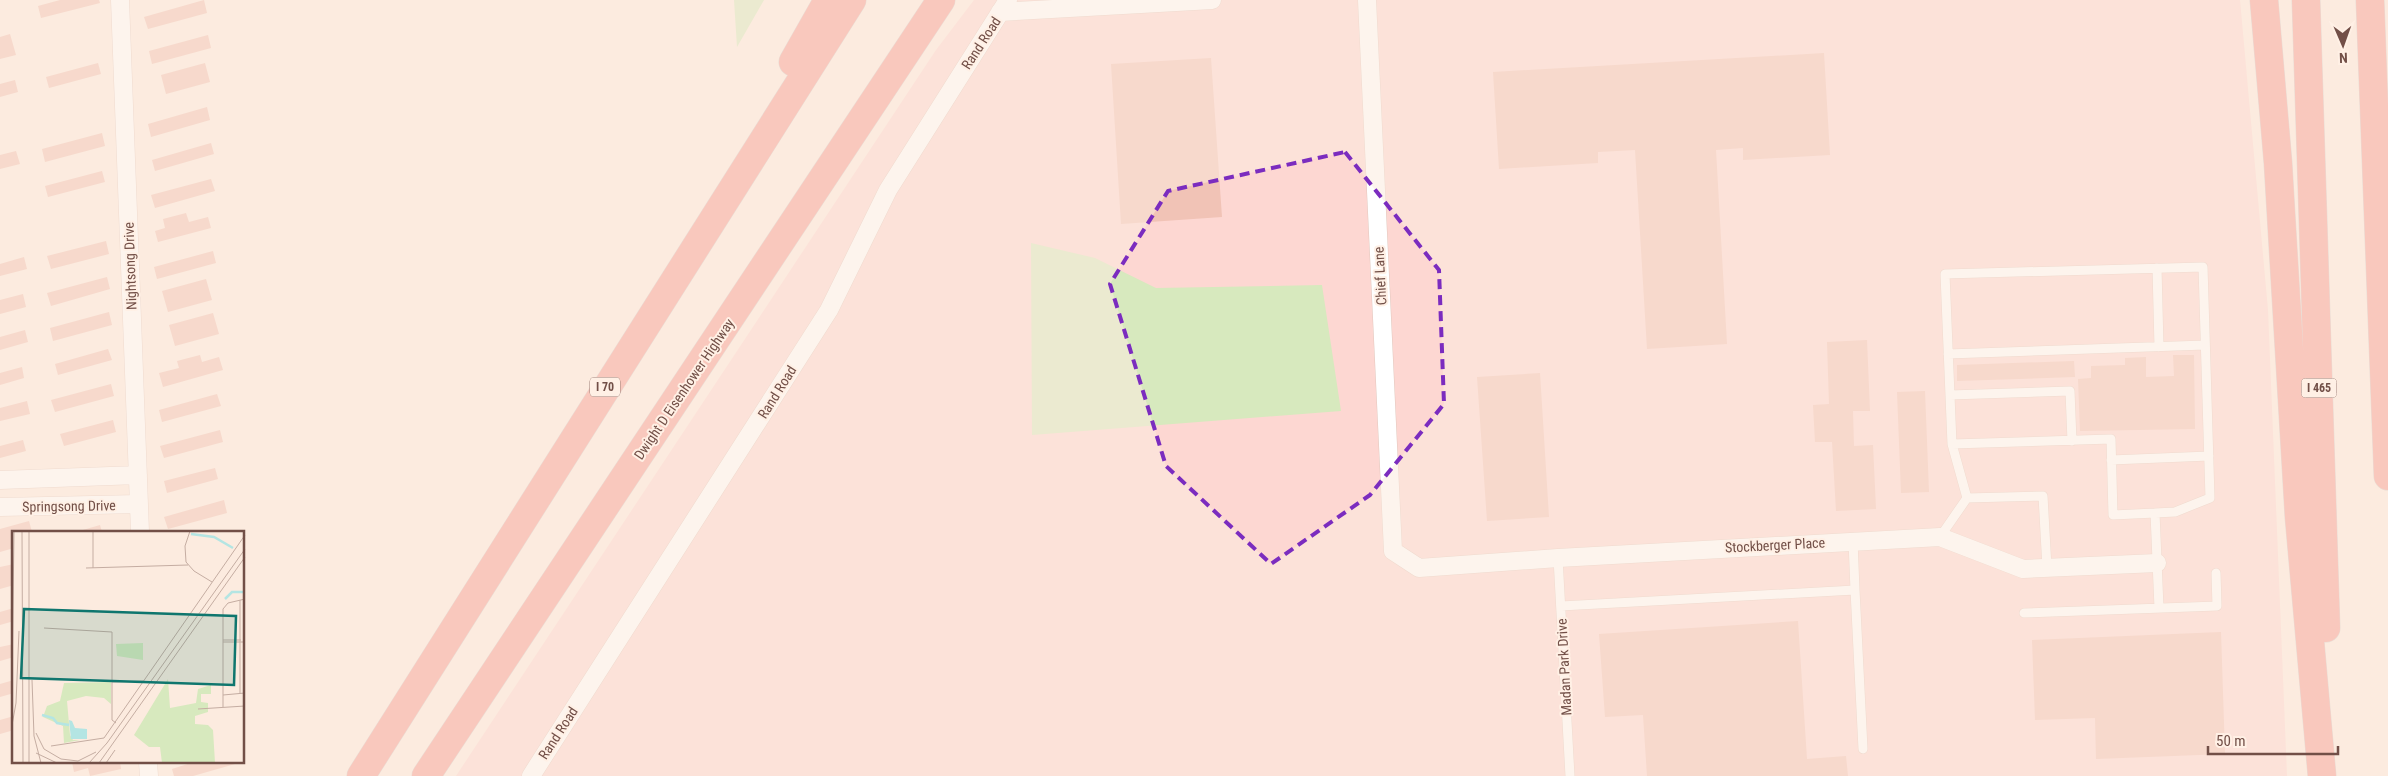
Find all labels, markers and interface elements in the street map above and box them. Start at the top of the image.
street label: Rand Road [958,14,1004,72]
north arrow [2318,20,2368,70]
text: N [2339,50,2348,66]
street label: Nightsong Drive [120,221,140,310]
street label: Chief Lane [1370,246,1390,306]
street label: Dwight D Eisenhower Highway [631,315,737,462]
street label: Rand Road [755,363,799,421]
road number: I 70 [590,378,620,397]
road number: I 465 [2302,378,2336,398]
street label: Springsong Drive [22,497,116,515]
inset map [12,531,245,764]
street label: Stockberger Place [1724,534,1826,556]
street label: Madan Park Drive [1553,618,1575,716]
street label: Rand Road [535,704,581,762]
scale bar [2208,724,2338,756]
text: 50 m [2216,732,2246,750]

